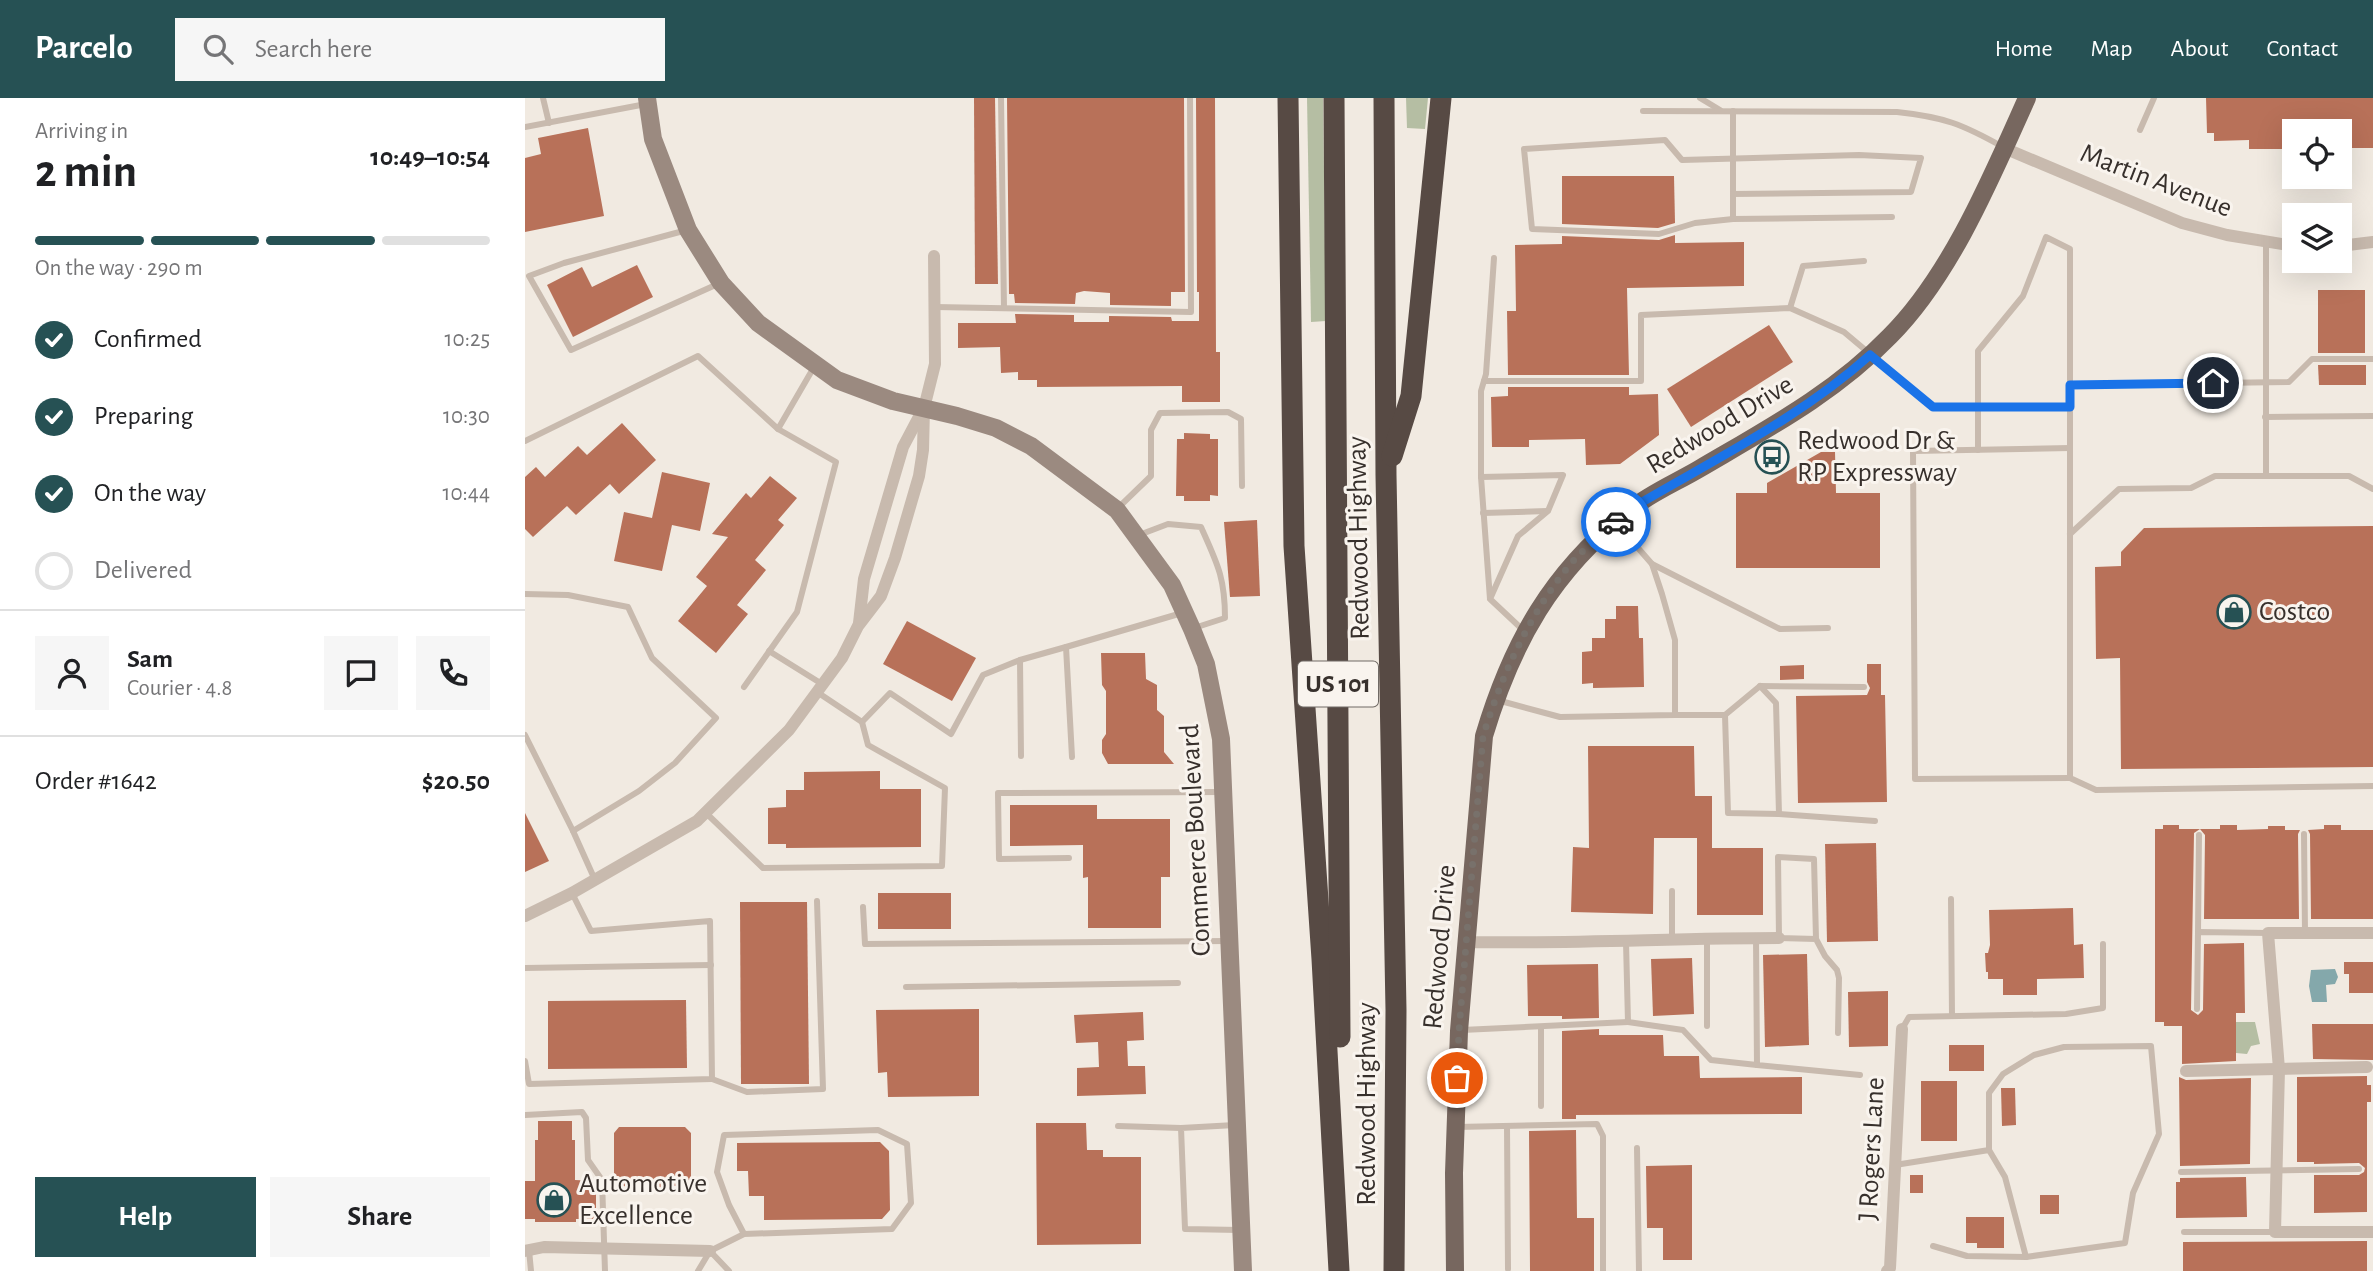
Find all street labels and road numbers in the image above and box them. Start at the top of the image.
street label: Martin Avenue [2076,139,2236,223]
street label: Redwood Drive [1642,370,1798,480]
street label: Redwood Highway [1343,436,1375,640]
road number: US 101 [1298,662,1378,706]
street label: Commerce Boulevard [1176,723,1216,957]
street label: Redwood Drive [1419,863,1461,1031]
street label: Redwood Highway [1353,1002,1381,1206]
street label: J Rogers Lane [1854,1076,1890,1222]

